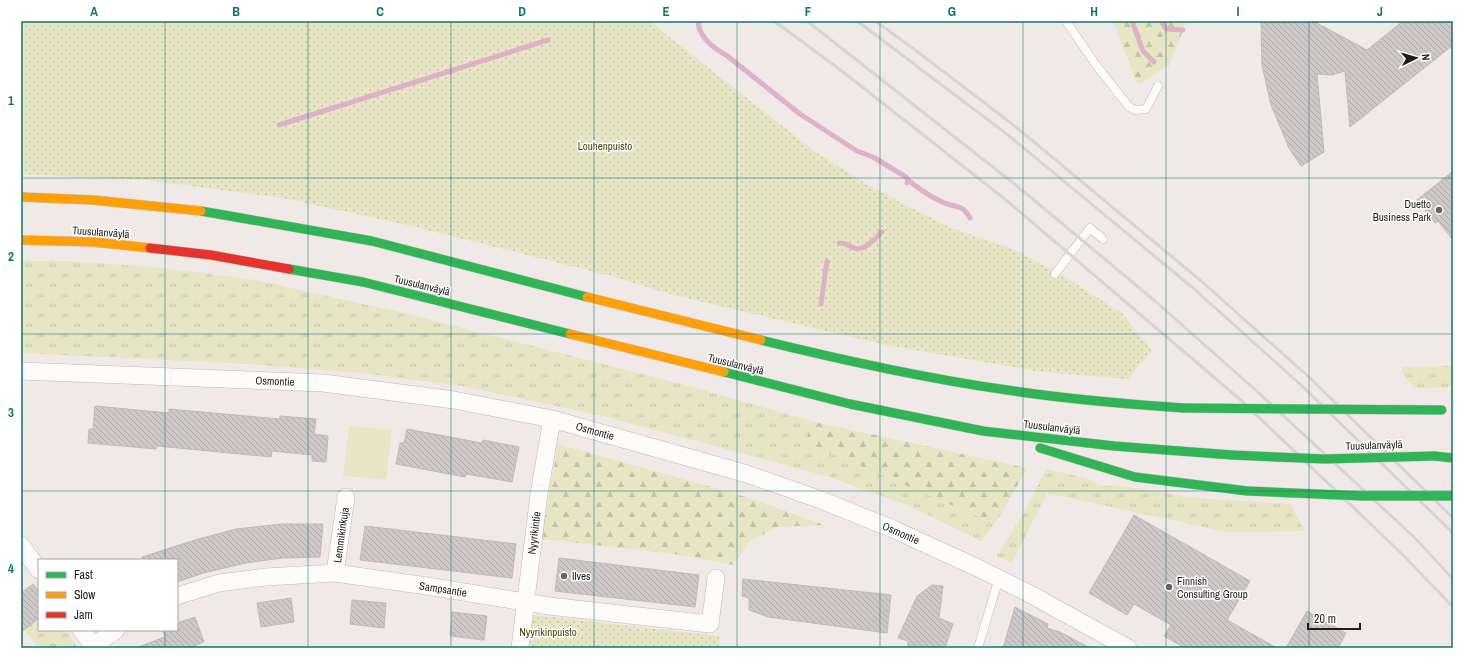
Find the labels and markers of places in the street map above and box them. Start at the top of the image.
place label: Duetto Business Park [1373,197,1431,224]
marker: Duetto Business Park [1434,205,1444,215]
place label: Ilves [572,569,591,583]
marker: Ilves [559,571,569,581]
place label: Finnish Consulting Group [1177,574,1248,601]
marker: Finnish Consulting Group [1164,582,1174,592]

